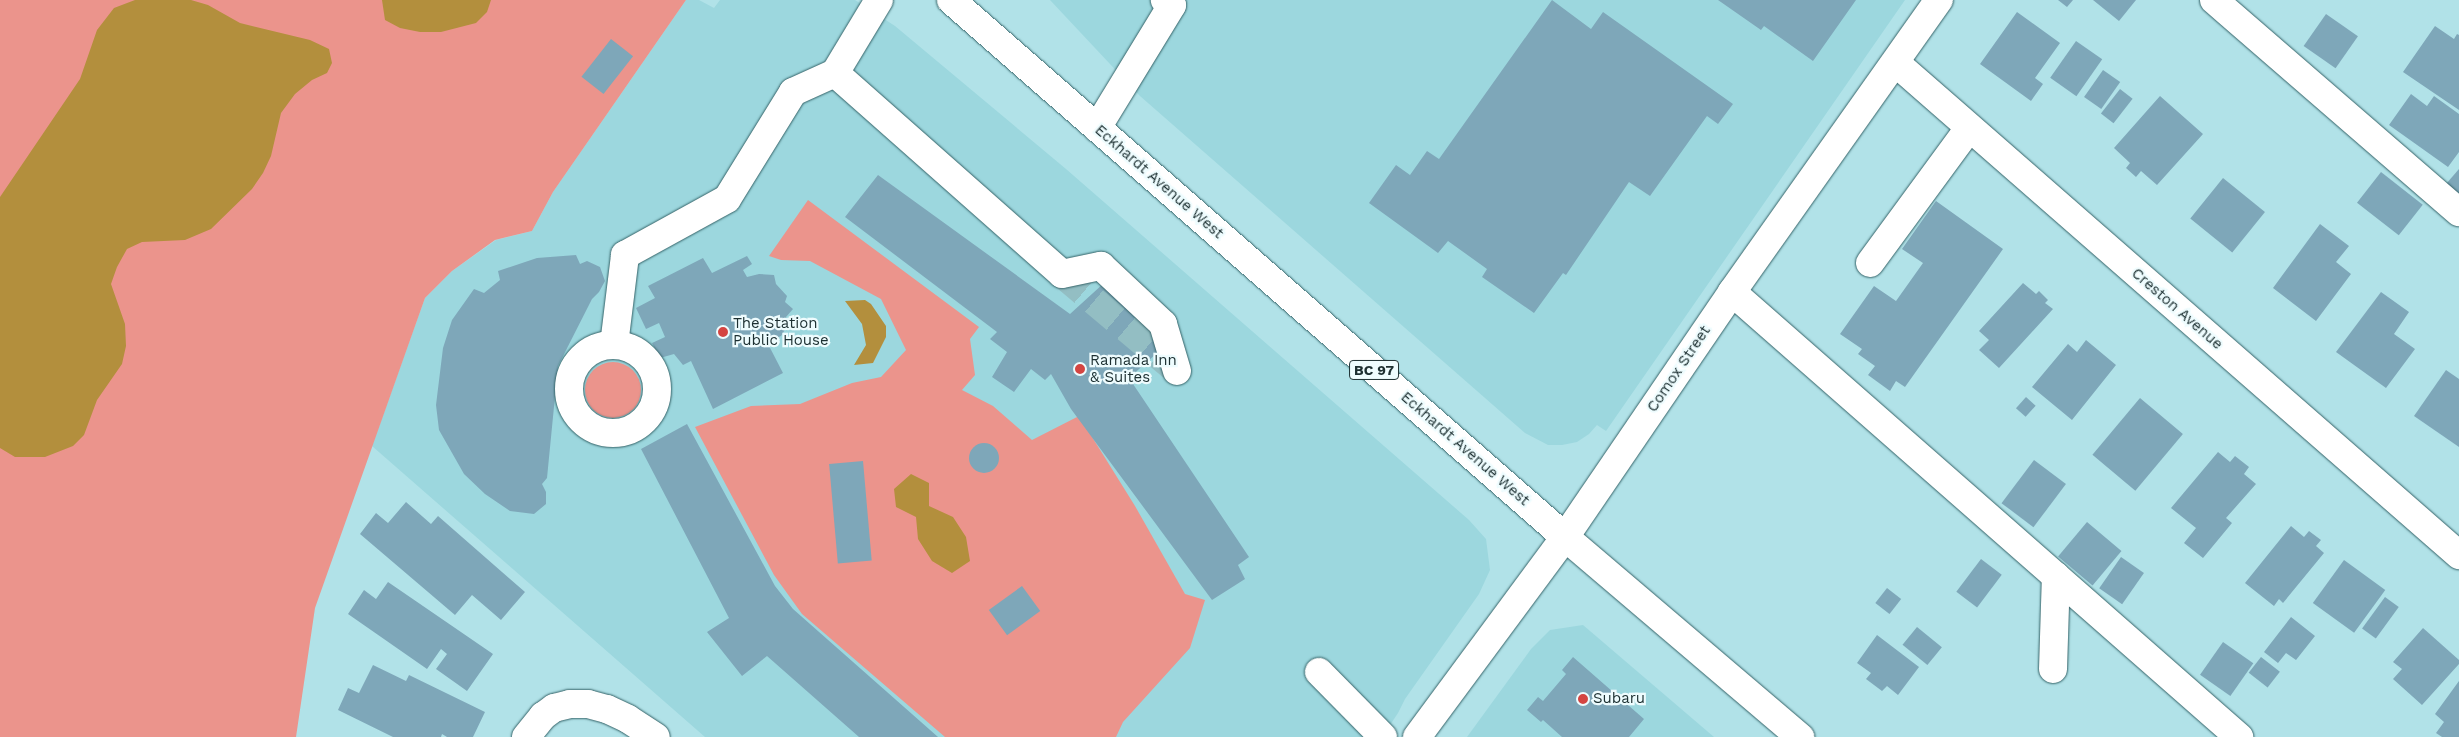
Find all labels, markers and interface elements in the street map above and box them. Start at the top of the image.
street label: Eckhardt Avenue West [1091,121,1227,243]
street label: Creston Avenue [2128,264,2226,354]
place label: The Station Public House [733,314,829,349]
street label: Comox Street [1643,322,1715,416]
marker: The Station Public House [717,326,729,338]
place label: Ramada Inn & Suites [1090,351,1177,386]
road number: BC 97 [1349,358,1399,382]
marker: Ramada Inn & Suites [1074,363,1086,375]
street label: Eckhardt Avenue West [1397,388,1533,510]
place label: Subaru [1593,690,1645,708]
marker: Subaru [1577,693,1589,705]

